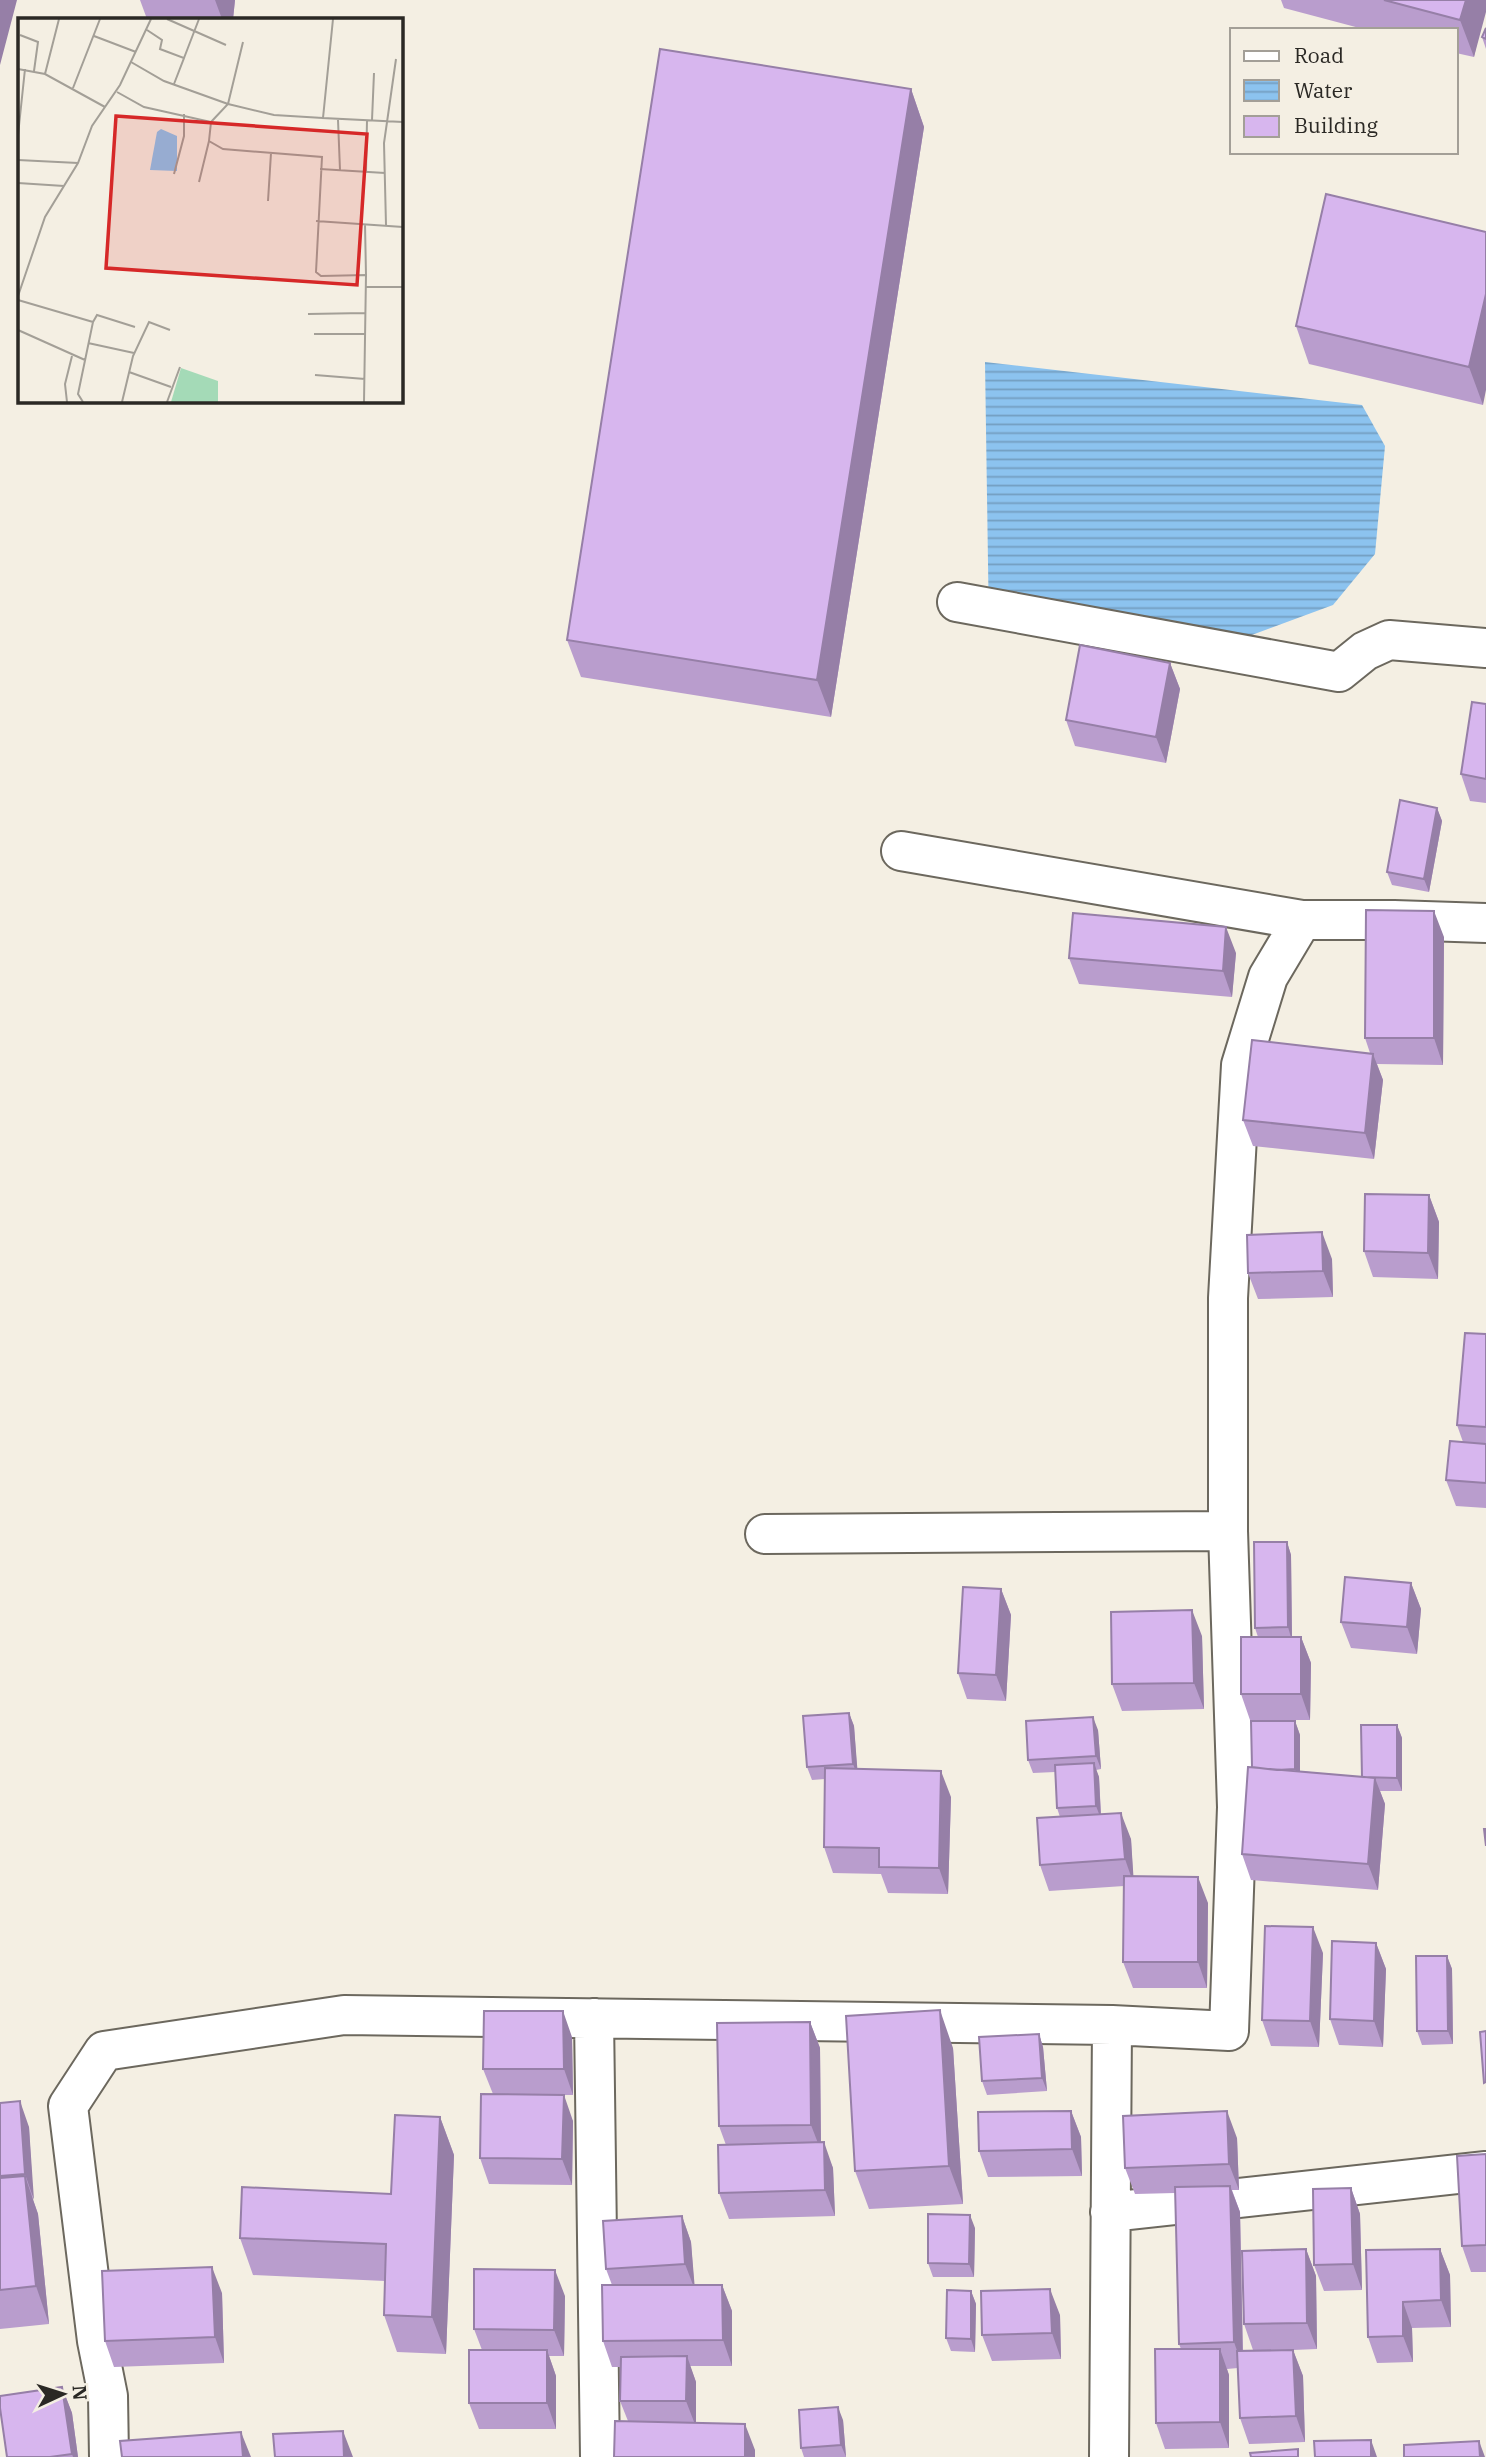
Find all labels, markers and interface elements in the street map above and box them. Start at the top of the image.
inset map [18,18,402,402]
legend [1230,28,1458,154]
text: Road [1294,41,1344,69]
text: Water [1294,76,1353,104]
text: Building [1294,111,1379,139]
north arrow [28,2359,98,2429]
text: N [67,2384,92,2401]

